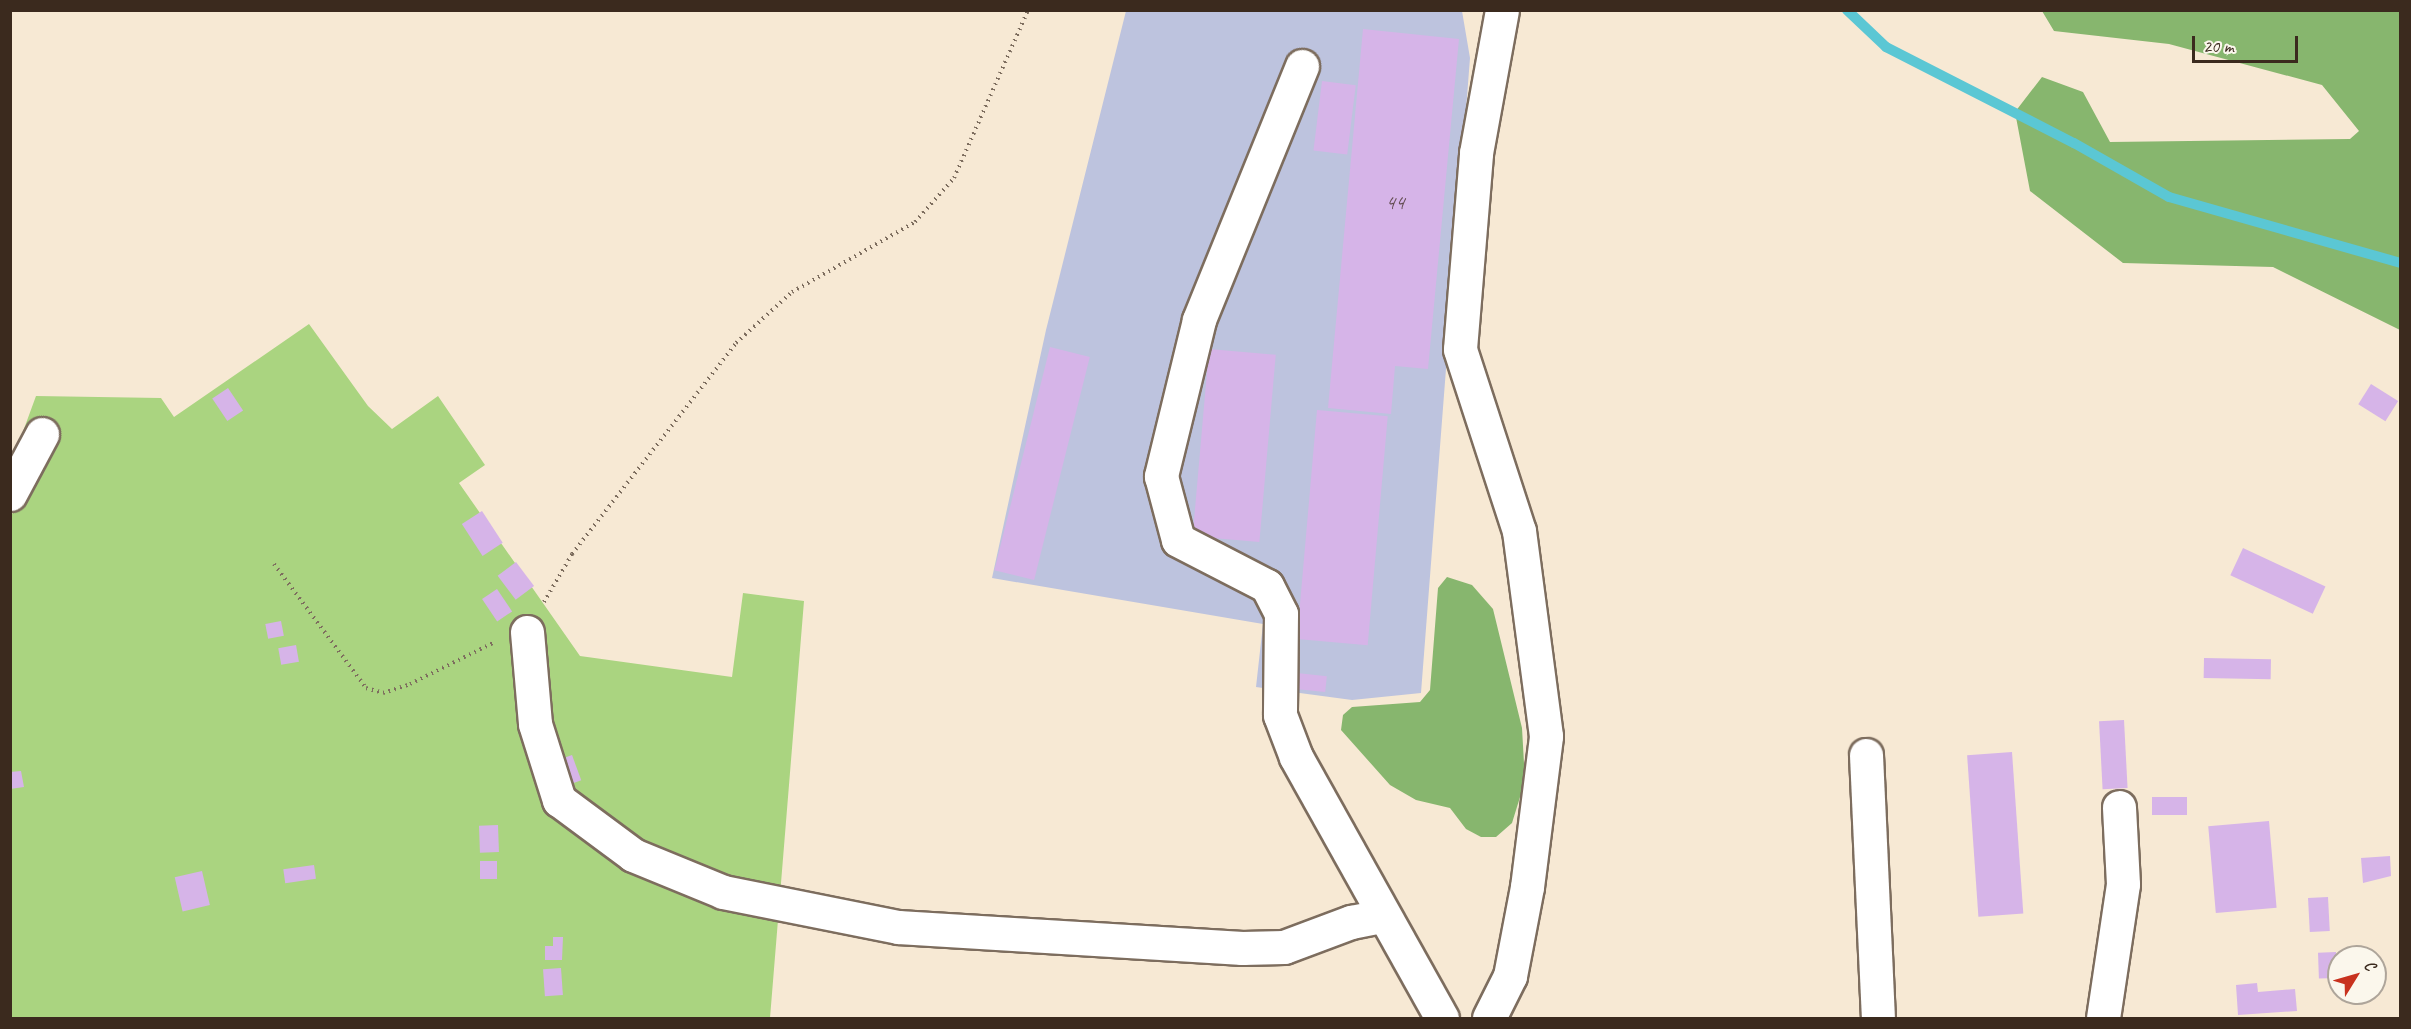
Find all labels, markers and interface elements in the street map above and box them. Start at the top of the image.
scale bar [2195,24,2302,62]
text: 20 m [2203,35,2234,57]
house number: 44 [1386,189,1404,215]
north arrow [2327,945,2387,1005]
text: С [2359,956,2380,975]

